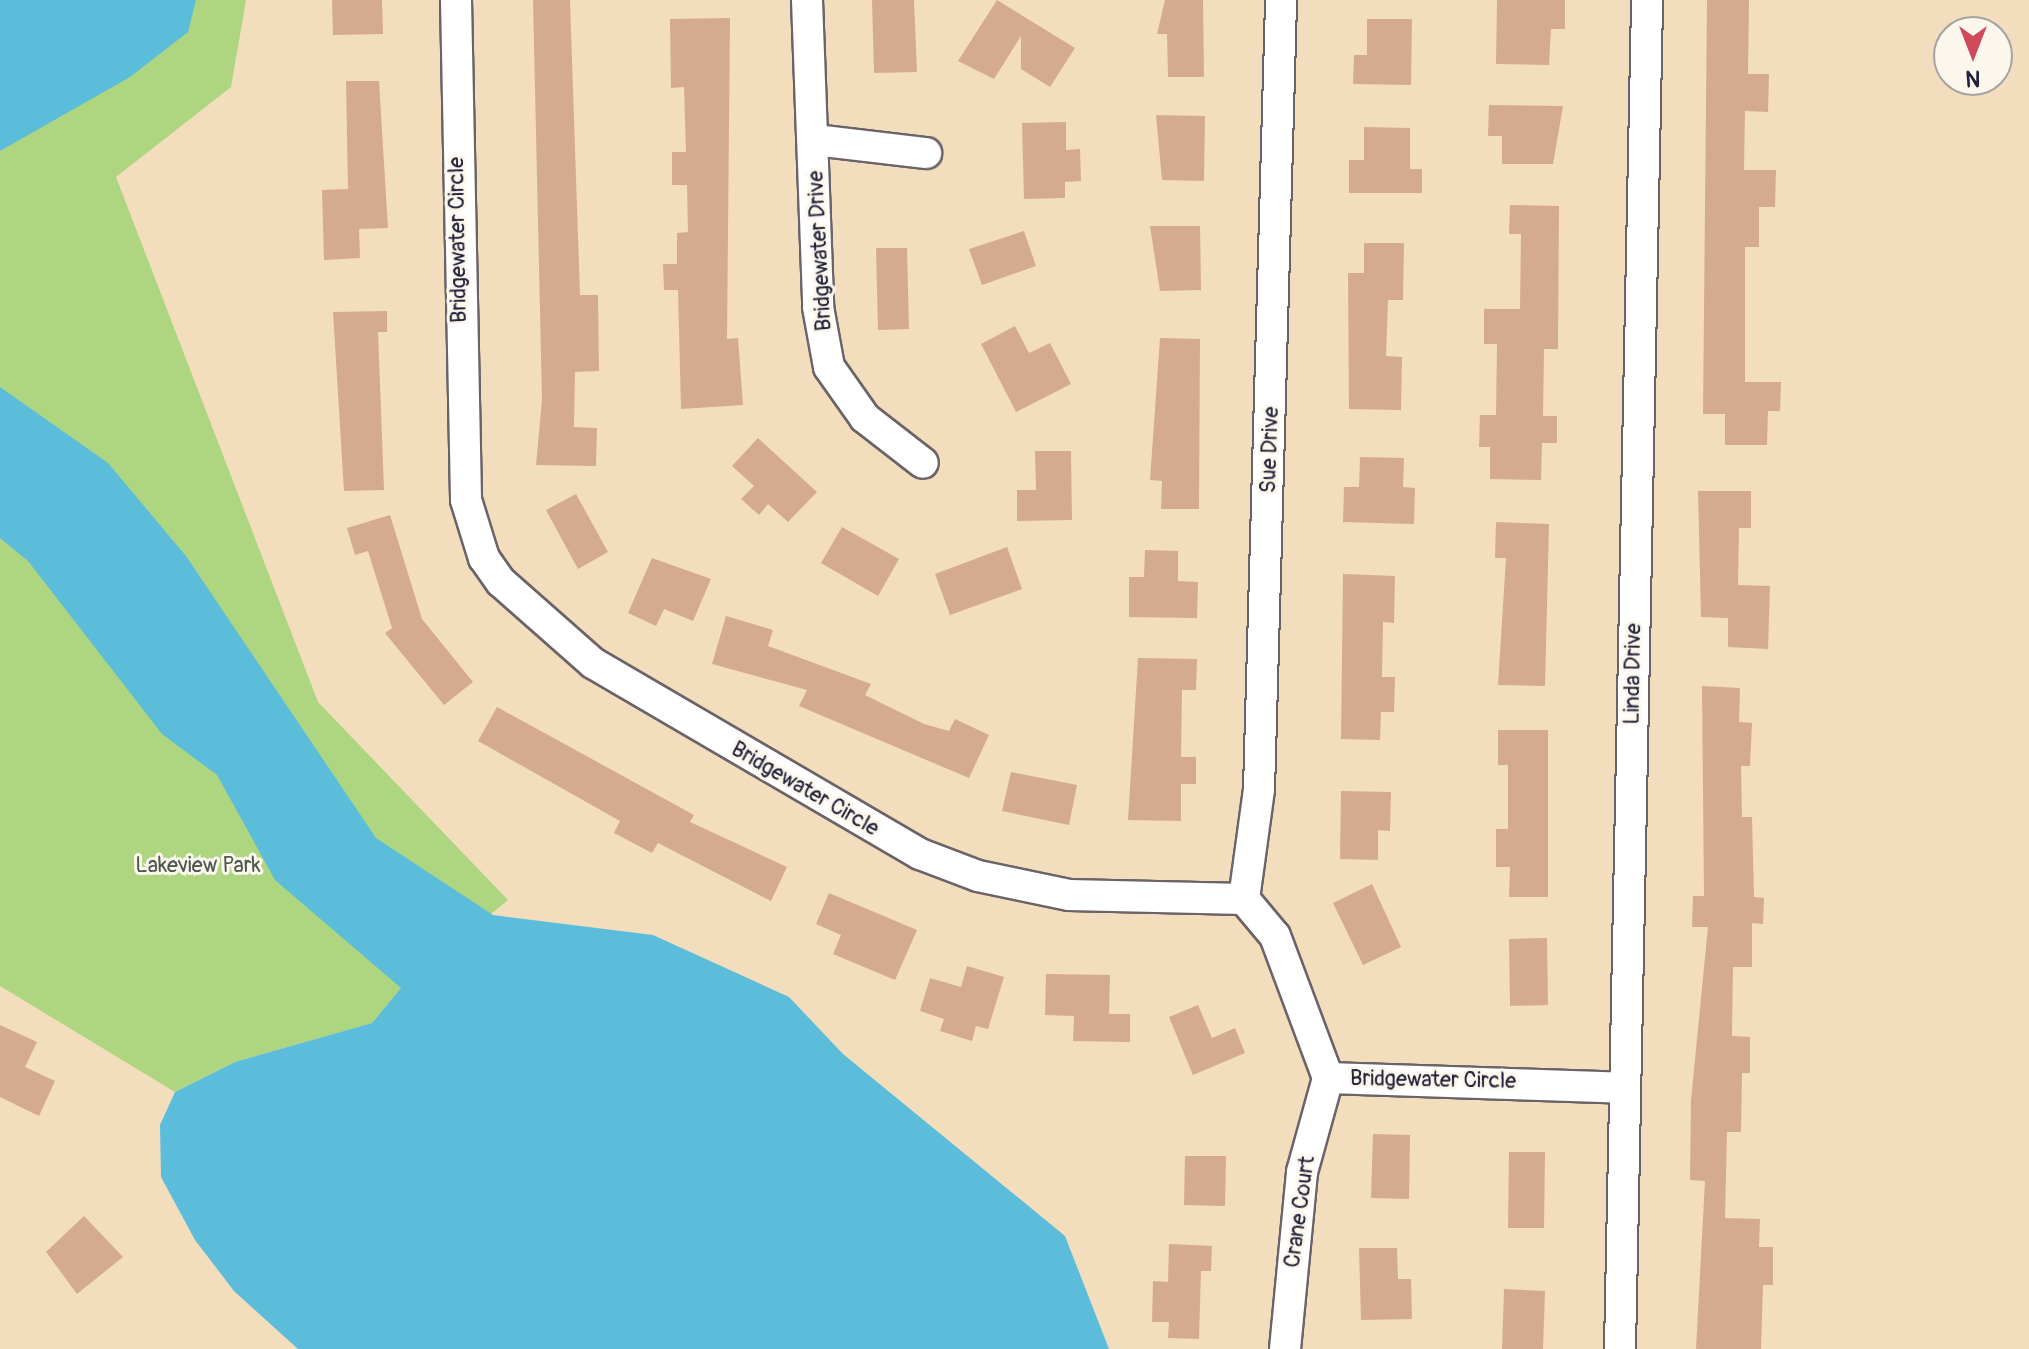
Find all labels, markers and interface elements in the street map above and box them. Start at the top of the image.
north arrow [1933,16,2013,96]
text: N [1966,64,1980,92]
street label: Bridgewater Circle [443,157,473,323]
street label: Bridgewater Drive [803,170,837,332]
street label: Sue Drive [1255,406,1285,494]
street label: Linda Drive [1619,623,1647,725]
street label: Bridgewater Circle [726,736,884,842]
park label: Lakeview Park [135,853,261,879]
street label: Bridgewater Circle [1350,1065,1516,1095]
street label: Crane Court [1279,1155,1321,1269]

